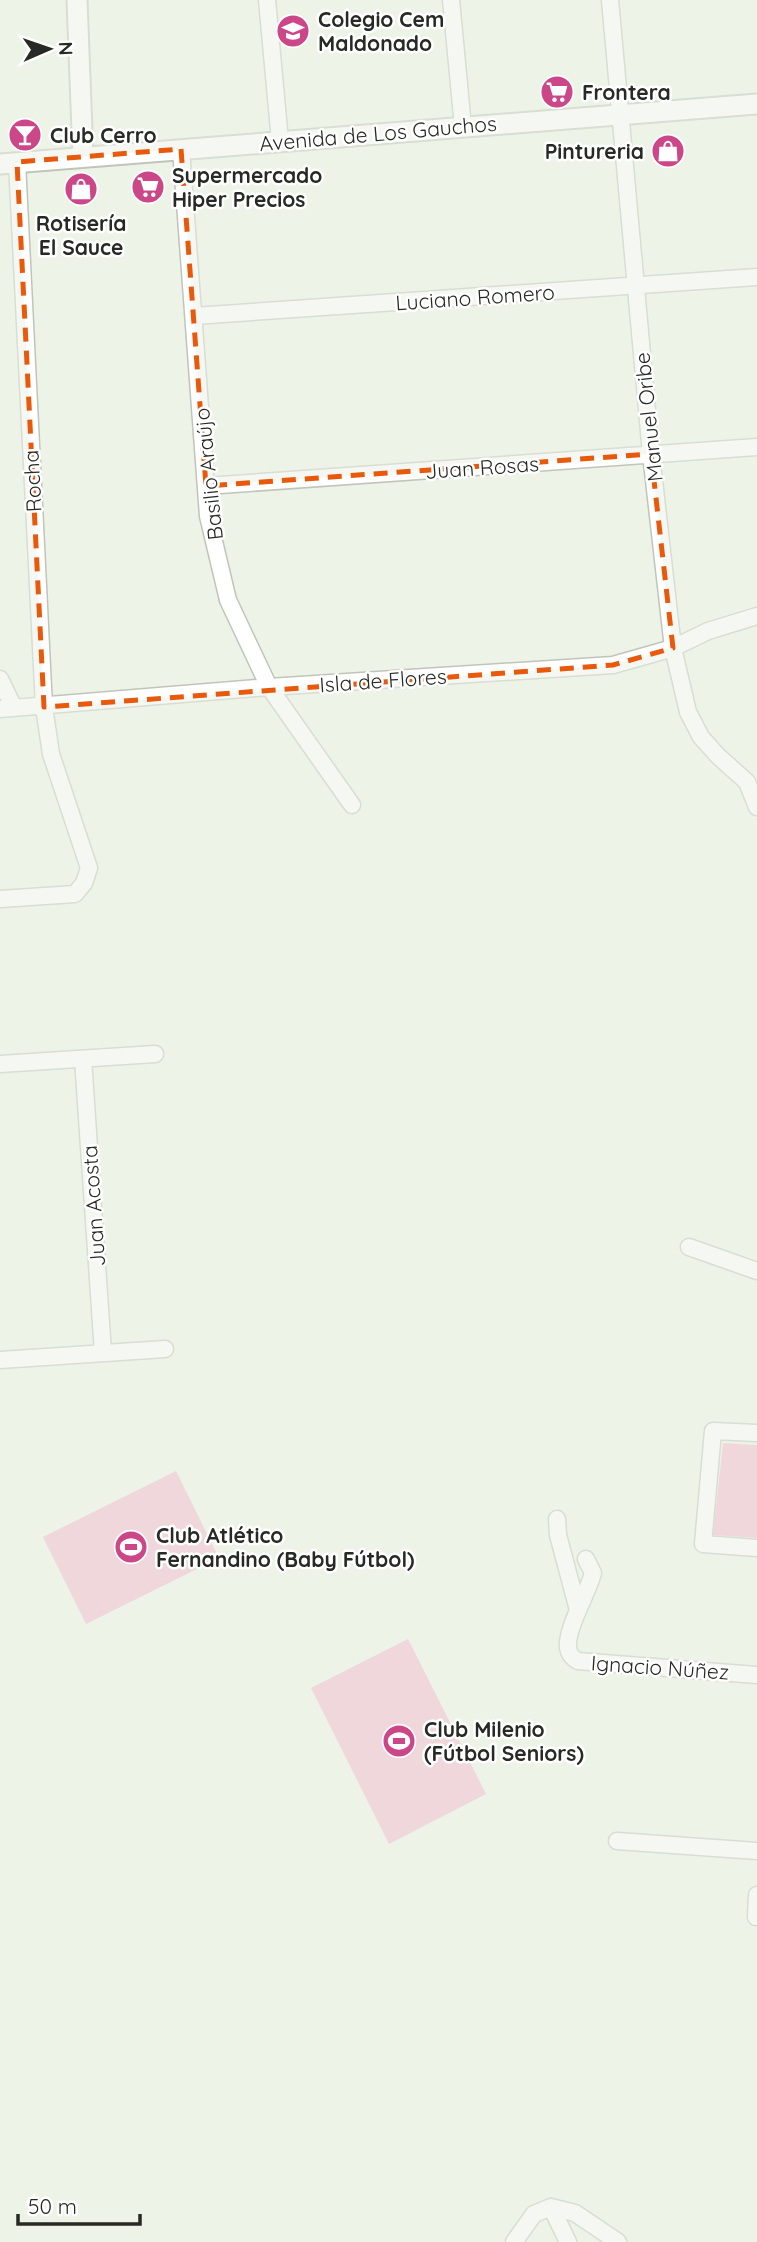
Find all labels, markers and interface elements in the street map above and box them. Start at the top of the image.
place label: Colegio Cem Maldonado [318,6,444,56]
school or university icon: Colegio Cem Maldonado [274,12,312,50]
north arrow [14,14,84,84]
text: N [54,41,78,56]
supermarket icon: Frontera [538,73,576,111]
place label: Frontera [582,79,671,105]
street label: Avenida de Los Gauchos [258,110,498,156]
bar icon: Club Cerro [6,116,44,154]
place label: Club Cerro [50,122,157,148]
shop icon: Pintureria [649,132,687,170]
place label: Pintureria [545,138,644,164]
place label: Supermercado Hiper Precios [172,162,322,212]
supermarket icon: Supermercado Hiper Precios [129,168,167,206]
shop icon: Rotisería El Sauce [62,170,100,208]
place label: Rotisería El Sauce [36,210,126,260]
street label: Luciano Romero [394,278,556,316]
street label: Manuel Oribe [628,351,668,483]
street label: Basilio Araújo [188,407,228,541]
street label: Rocha [17,449,47,513]
street label: Juan Rosas [424,450,540,484]
street label: Isla de Flores [319,663,447,697]
street label: Juan Acosta [76,1145,110,1267]
place label: Club Atlético Fernandino (Baby Fútbol) [156,1522,415,1572]
sports icon: Club Atlético Fernandino (Baby Fútbol) [112,1528,150,1566]
street label: Ignacio Núñez [590,1649,730,1685]
place label: Club Milenio (Fútbol Seniors) [424,1716,584,1766]
sports icon: Club Milenio (Fútbol Seniors) [380,1722,418,1760]
scale bar [18,2182,140,2226]
text: 50 m [28,2193,77,2219]

